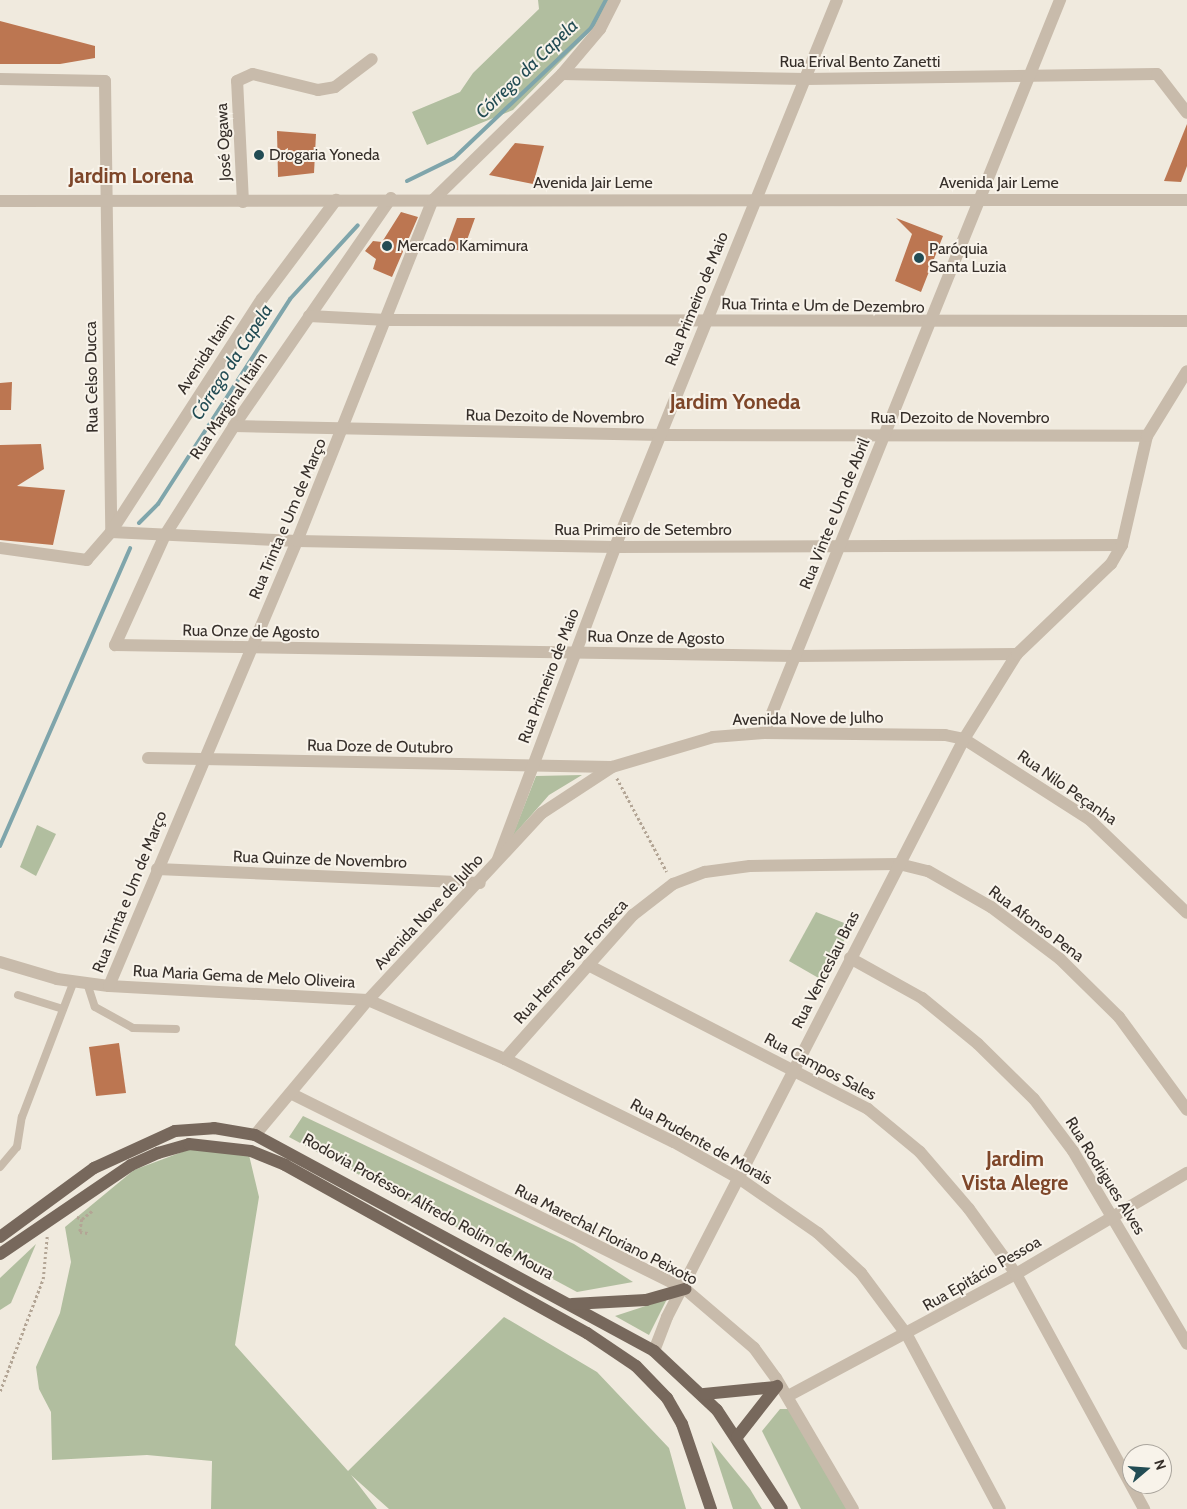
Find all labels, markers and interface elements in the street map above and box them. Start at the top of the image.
water label: Córrego da Capela [471,15,583,123]
street label: Rua Erival Bento Zanetti [779,52,941,72]
street label: José Ogawa [212,103,236,181]
place label: Drogaria Yoneda [269,145,380,165]
marker: Drogaria Yoneda [253,149,265,161]
district label: Jardim Lorena [69,163,193,189]
street label: Avenida Jair Leme [533,173,653,193]
street label: Avenida Jair Leme [939,173,1059,193]
street label: Rua Primeiro de Maio [661,229,733,369]
place label: Mercado Kamimura [397,236,528,256]
place label: Paróquia Santa Luzia [929,239,1006,277]
marker: Mercado Kamimura [381,240,393,252]
marker: Paróquia Santa Luzia [913,252,925,264]
street label: Rua Trinta e Um de Dezembro [721,295,925,317]
water label: Córrego da Capela [187,300,277,424]
street label: Avenida Itaim [173,310,239,398]
street label: Rua Celso Ducca [81,321,103,433]
street label: Rua Marginal Itaim [186,349,272,463]
district label: Jardim Yoneda [670,389,800,415]
street label: Rua Dezoito de Novembro [465,406,645,428]
street label: Rua Dezoito de Novembro [871,408,1049,428]
street label: Rua Trinta e Um de Março [245,436,331,602]
street label: Rua Vinte e Um de Abril [796,436,874,592]
street label: Rua Primeiro de Setembro [554,520,732,540]
street label: Rua Primeiro de Maio [514,606,584,746]
street label: Rua Onze de Agosto [182,621,320,643]
street label: Rua Onze de Agosto [587,627,725,649]
street label: Avenida Nove de Julho [732,708,884,730]
street label: Rua Doze de Outubro [307,736,453,758]
street label: Rua Nilo Peçanha [1014,747,1120,829]
street label: Rua Trinta e Um de Março [89,808,171,976]
street label: Rua Quinze de Novembro [233,847,407,873]
street label: Avenida Nove de Julho [370,850,488,974]
street label: Rua Afonso Pena [985,882,1087,966]
street label: Rua Hermes da Fonseca [510,896,632,1028]
street label: Rua Venceslau Bras [788,908,864,1032]
street label: Rua Maria Gema de Melo Oliveira [132,962,356,992]
street label: Rua Campos Sales [761,1029,879,1105]
street label: Rua Prudente de Morais [627,1095,775,1189]
street label: Rua Rodrigues Alves [1061,1114,1149,1238]
street label: Rodovia Professor Alfredo Rolim de Moura [299,1130,557,1284]
district label: Jardim Vista Alegre [962,1146,1068,1196]
street label: Rua Marechal Floriano Peixoto [511,1180,701,1290]
street label: Rua Epitácio Pessoa [920,1232,1044,1316]
north arrow [1122,1444,1172,1494]
text: N [1150,1457,1170,1472]

